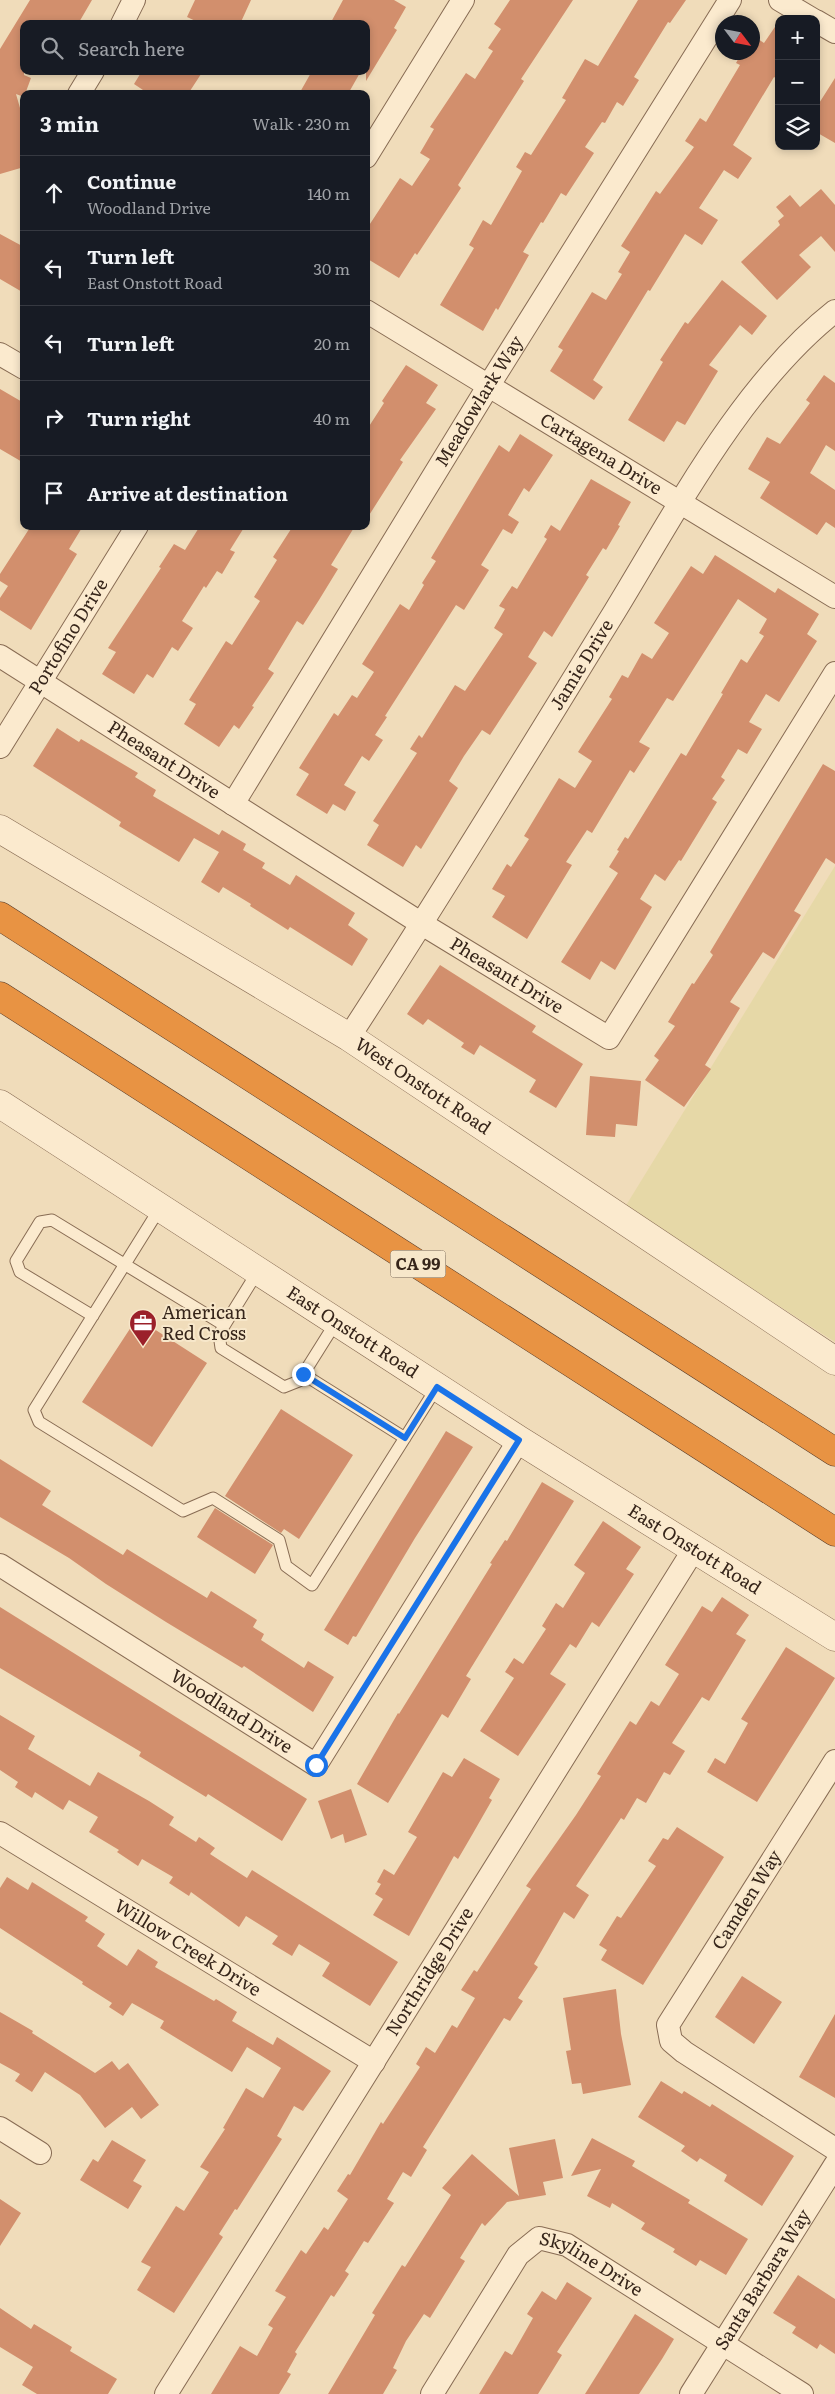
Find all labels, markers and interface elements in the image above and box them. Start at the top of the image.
north arrow [715,15,760,60]
map controls [775,15,820,150]
button: + [775,15,820,60]
search box [20,20,370,75]
icon: search [38,34,66,62]
text: Search here [78,34,185,62]
button: − [775,60,820,105]
button: layers [775,105,820,150]
text: 3 min [40,107,99,138]
text: Walk · 230 m [253,111,350,135]
text: Continue [87,167,176,195]
icon: ahead [40,179,68,207]
text: 140 m [307,181,350,205]
text: Woodland Drive [87,195,211,219]
text: Turn left [87,242,174,270]
icon: left [40,254,68,282]
text: 30 m [313,256,350,280]
text: East Onstott Road [87,270,223,294]
icon: left [40,329,68,357]
text: Turn left [87,329,174,357]
street label: Meadowlark Way [427,329,529,471]
text: 20 m [314,331,350,355]
icon: right [40,404,68,432]
text: Turn right [87,404,191,432]
street label: Cartagena Drive [535,405,668,501]
text: 40 m [313,406,350,430]
icon: arrive [40,479,68,507]
text: Arrive at destination [87,479,288,507]
street label: Portofino Drive [21,572,114,699]
street label: Jamie Drive [542,613,619,715]
street label: Pheasant Drive [103,713,226,805]
street label: Pheasant Drive [445,929,569,1019]
street label: West Onstott Road [350,1030,497,1140]
road number: CA 99 [390,1250,446,1278]
street label: East Onstott Road [282,1278,425,1384]
place label: American Red Cross [162,1298,246,1346]
office icon: American Red Cross [128,1308,158,1347]
route end [292,1363,315,1386]
street label: East Onstott Road [623,1496,767,1600]
street label: Woodland Drive [166,1662,299,1759]
route start [305,1754,328,1777]
street label: Camden Way [704,1843,788,1954]
street label: Willow Creek Drive [110,1891,267,2002]
street label: Northridge Drive [378,1901,479,2041]
street label: Santa Barbara Way [707,2203,817,2355]
street label: Skyline Drive [537,2224,649,2302]

